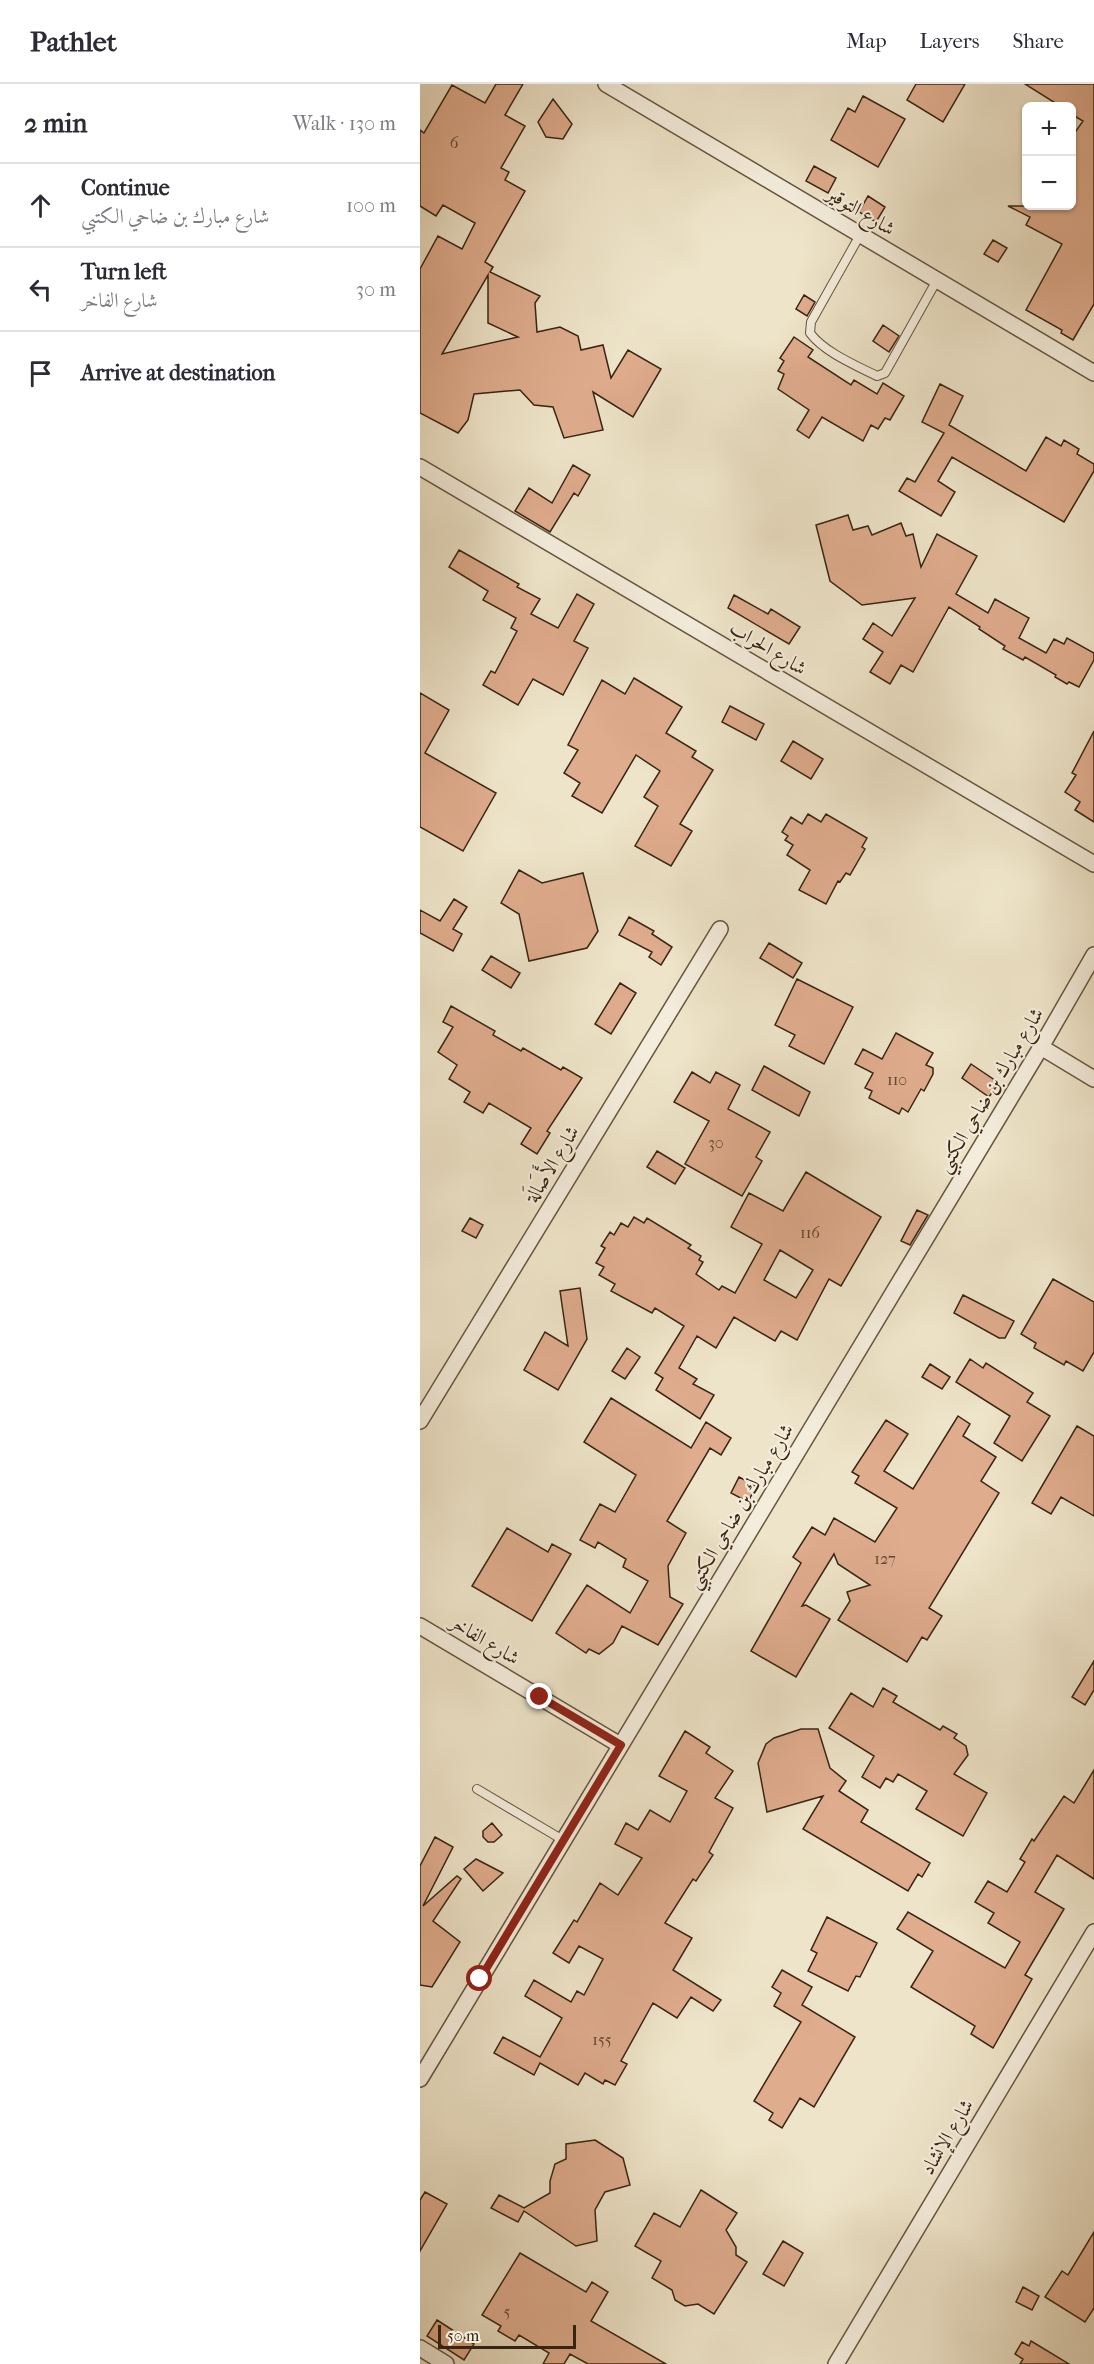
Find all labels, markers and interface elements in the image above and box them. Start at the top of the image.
text: Pathlet [30,25,117,58]
text: Map [846,29,887,53]
text: Layers [920,29,979,53]
text: Share [1012,29,1064,53]
map controls [1022,102,1076,210]
button: + [1022,102,1076,156]
text: 2 min [24,108,87,139]
text: Walk · 130 m [293,112,396,135]
house number: 6 [450,133,459,152]
button: − [1022,156,1076,210]
text: Continue [81,175,170,201]
street label: شارع التوقير [818,181,899,245]
icon: ahead [24,189,57,222]
text: 100 m [346,194,396,217]
text: شارع مبارك بن ضاحي الكتبي [81,205,269,228]
text: Turn left [81,259,167,285]
icon: left [24,273,57,306]
text: 30 m [356,278,396,301]
text: شارع الفاخر [81,289,158,312]
icon: arrive [24,357,57,390]
text: Arrive at destination [81,360,275,386]
street label: شارع الحراب [722,616,811,685]
street label: شارع مبارك بن ضاحي الكتبي [932,1003,1054,1180]
house number: 110 [887,1070,907,1089]
street label: شارع الأَصَالَة [515,1119,589,1211]
house number: 30 [708,1133,724,1152]
house number: 116 [800,1223,820,1242]
street label: شارع مبارك بن ضاحي الكتبي [682,1419,804,1596]
house number: 127 [874,1549,896,1568]
street label: شارع الفاخر [441,1609,524,1675]
route end [526,1683,552,1709]
route start [466,1965,492,1991]
house number: 155 [592,2030,612,2049]
street label: شارع الإنشاد [916,2095,984,2182]
house number: 5 [504,2302,511,2321]
scale bar [438,2322,576,2350]
text: 50 m [447,2326,479,2345]

